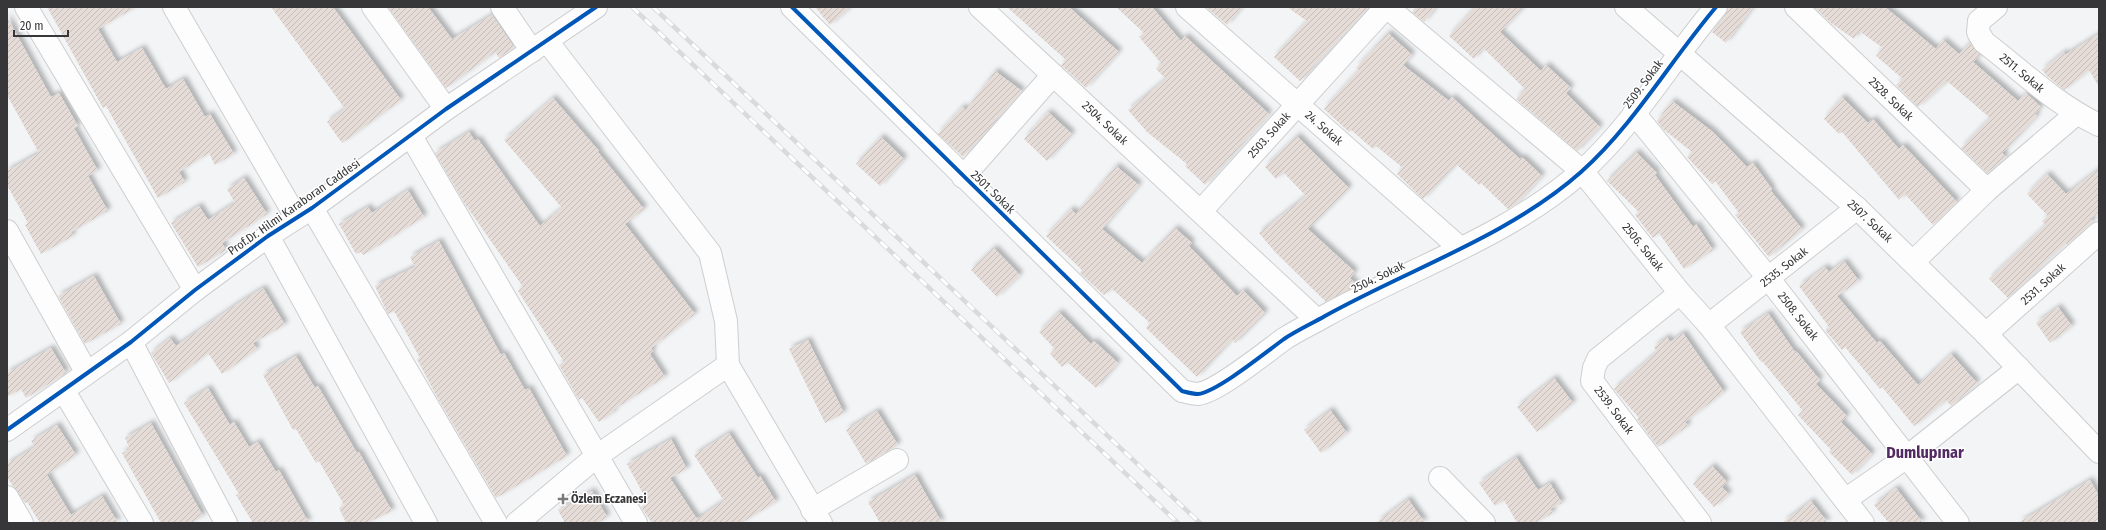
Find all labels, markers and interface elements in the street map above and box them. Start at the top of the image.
scale bar [14,12,68,38]
text: 20 m [20,19,44,33]
street label: 2511. Sokak [1997,50,2047,96]
street label: 2509. Sokak [1620,57,1666,111]
street label: 2528. Sokak [1866,74,1916,124]
street label: 2504. Sokak [1079,98,1131,148]
street label: 24. Sokak [1302,108,1346,148]
street label: 2503. Sokak [1245,109,1293,161]
street label: Prof.Dr. Hilmi Karaboran Caddesi [225,156,363,258]
street label: 2501. Sokak [968,168,1018,217]
street label: 2507. Sokak [1845,197,1896,246]
street label: 2506. Sokak [1619,220,1667,274]
street label: 2535. Sokak [1758,244,1811,290]
street label: 2504. Sokak [1349,258,1407,296]
street label: 2531. Sokak [2018,260,2068,308]
street label: 2508. Sokak [1775,289,1821,343]
street label: 2539. Sokak [1591,383,1637,437]
district label: Dumlupınar [1886,443,1964,462]
place label: Özlem Eczanesi [571,491,647,506]
marker: Özlem Eczanesi [558,494,568,504]

